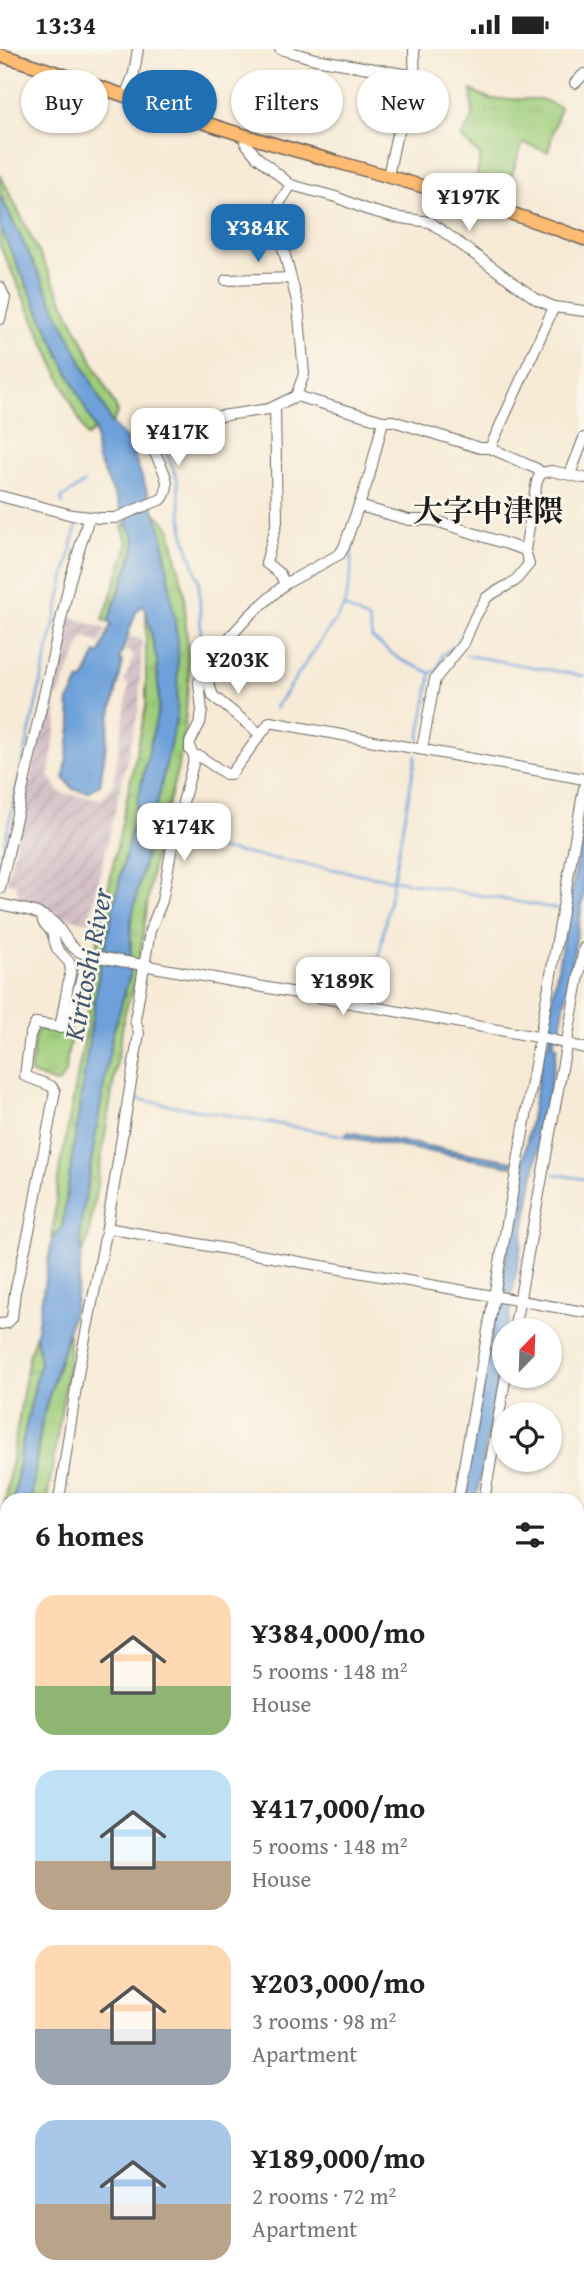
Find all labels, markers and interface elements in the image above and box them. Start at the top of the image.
text: 13:34 [35,5,96,44]
chip: Buy [21,70,108,133]
chip: Rent [122,70,217,133]
chip: Filters [231,70,343,133]
chip: New [357,70,449,133]
pin: ¥197K [420,173,518,233]
text: ¥197K [438,179,500,212]
pin: ¥384K [209,205,307,264]
text: ¥384K [227,210,289,243]
pin: ¥417K [129,409,227,468]
text: ¥417K [147,414,209,447]
district label: 大字中津隈 [413,488,563,532]
pin: ¥203K [189,637,287,696]
text: ¥203K [207,642,269,675]
pin: ¥174K [135,803,233,863]
text: ¥174K [153,809,215,842]
water label: Kiritoshi River [52,883,122,1045]
pin: ¥189K [294,957,392,1017]
text: ¥189K [312,963,374,996]
north arrow [492,1318,562,1388]
map controls [492,1318,562,1472]
button: locate [492,1402,562,1472]
text: 6 homes [35,1513,144,1557]
icon: filters [511,1516,549,1554]
text: ¥384,000/mo [252,1610,425,1654]
icon: home [91,1623,175,1707]
text: 5 rooms · 148 m² [252,1654,407,1687]
text: House [252,1687,311,1720]
text: ¥417,000/mo [252,1785,425,1829]
icon: home [91,1798,175,1882]
text: 5 rooms · 148 m² [252,1829,407,1862]
text: House [252,1862,311,1895]
text: ¥203,000/mo [252,1960,425,2004]
icon: home [91,1973,175,2057]
text: 3 rooms · 98 m² [252,2004,396,2037]
text: Apartment [252,2037,357,2070]
text: ¥189,000/mo [252,2135,425,2179]
icon: home [91,2148,175,2232]
text: 2 rooms · 72 m² [252,2179,396,2212]
text: Apartment [252,2212,357,2245]

